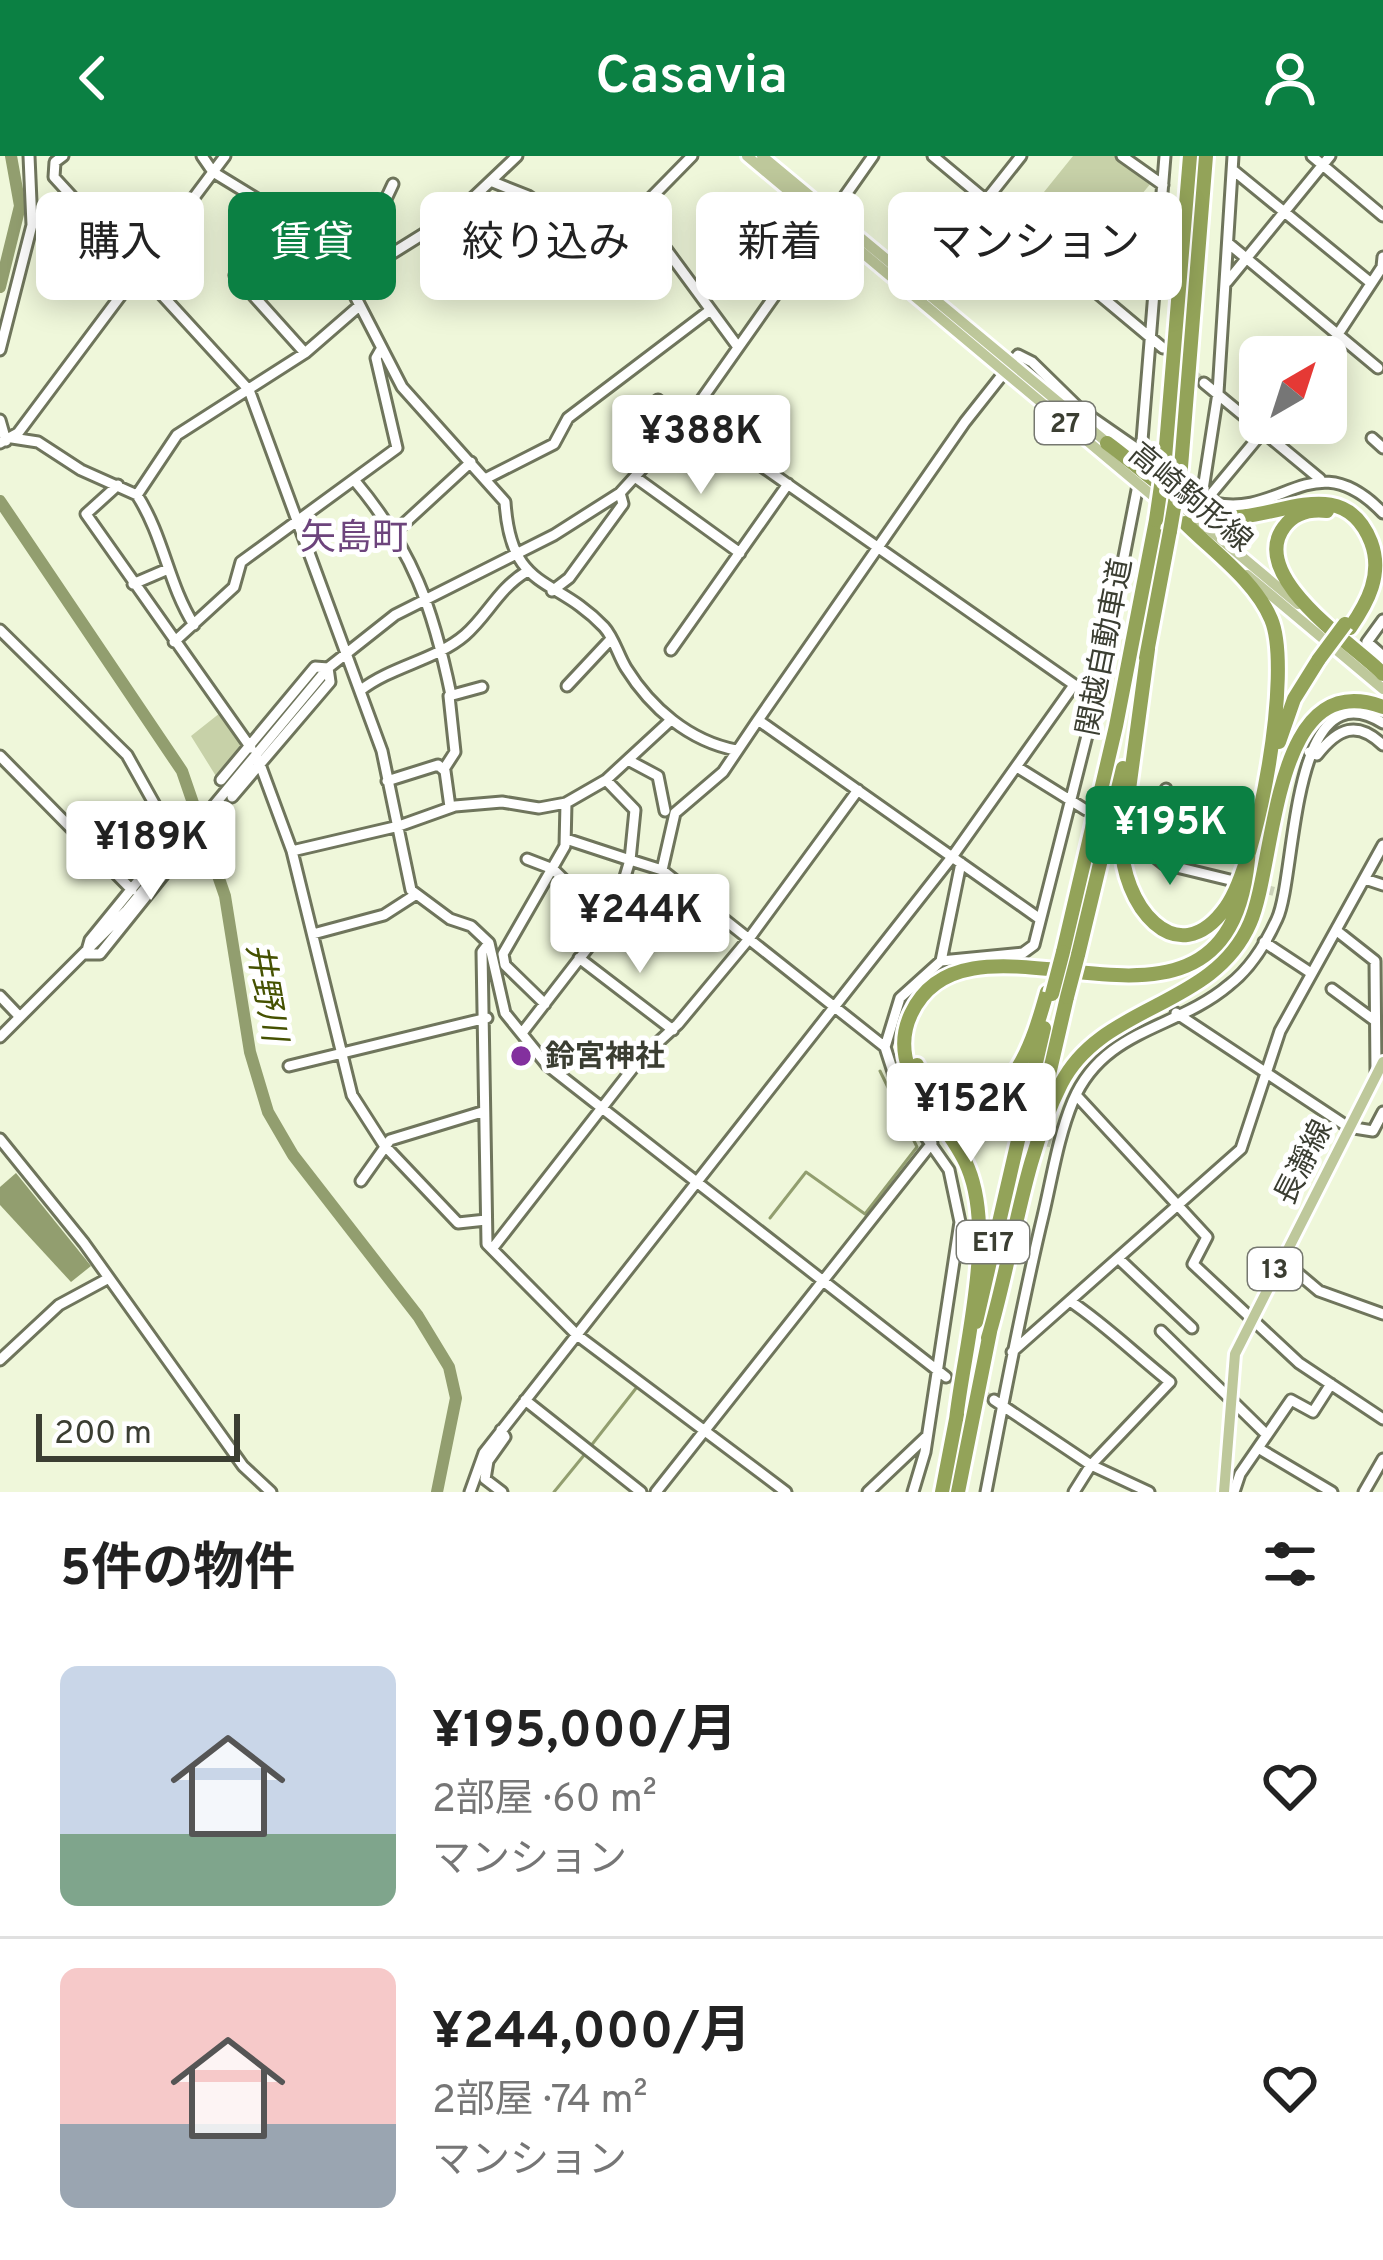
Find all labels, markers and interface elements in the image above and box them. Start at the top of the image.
text: Casavia [595,44,788,113]
icon: back [60,45,126,111]
icon: person [1257,45,1323,111]
chip: 購入 [36,192,204,300]
chip: 賃貸 [228,192,396,300]
chip: 絞り込み [420,192,672,300]
chip: 新着 [696,192,864,300]
chip: マンション [888,192,1182,300]
north arrow [1239,336,1347,444]
map controls [1239,336,1347,444]
pin: ¥388K [617,395,785,497]
road number: 27 [1035,402,1095,444]
text: ¥388K [639,409,763,458]
street label: 高崎駒形線 [1120,437,1259,561]
district label: 矢島町 [300,517,408,563]
street label: 関越自動車道 [1071,556,1142,739]
pin: ¥195K [1086,786,1254,888]
text: ¥195K [1113,800,1227,849]
pin: ¥189K [67,801,235,903]
text: ¥189K [93,815,209,864]
pin: ¥244K [556,874,724,976]
text: ¥244K [577,888,703,937]
water label: 井野川 [235,940,294,1048]
place label: 鈴宮神社 [545,1040,665,1077]
marker: 鈴宮神社 [508,1043,534,1069]
pin: ¥152K [887,1063,1055,1165]
text: ¥152K [914,1077,1028,1126]
street label: 長瀞線 [1268,1115,1342,1212]
road number: E17 [957,1221,1029,1263]
road number: 13 [1248,1248,1302,1290]
scale bar [36,1408,240,1461]
text: 200 m [54,1414,152,1456]
icon: filters [1257,1531,1323,1597]
text: 5件の物件 [60,1539,295,1604]
text: ¥195,000/月 [432,1701,737,1766]
icon: home [156,1714,300,1858]
icon: heart [1257,1753,1323,1819]
text: 2部屋 · 60 m² [432,1777,657,1826]
text: マンション [432,1837,627,1886]
text: ¥244,000/月 [432,2002,751,2067]
icon: home [156,2016,300,2160]
icon: heart [1257,2055,1323,2121]
text: 2部屋 · 74 m² [432,2078,648,2127]
text: マンション [432,2138,627,2187]

